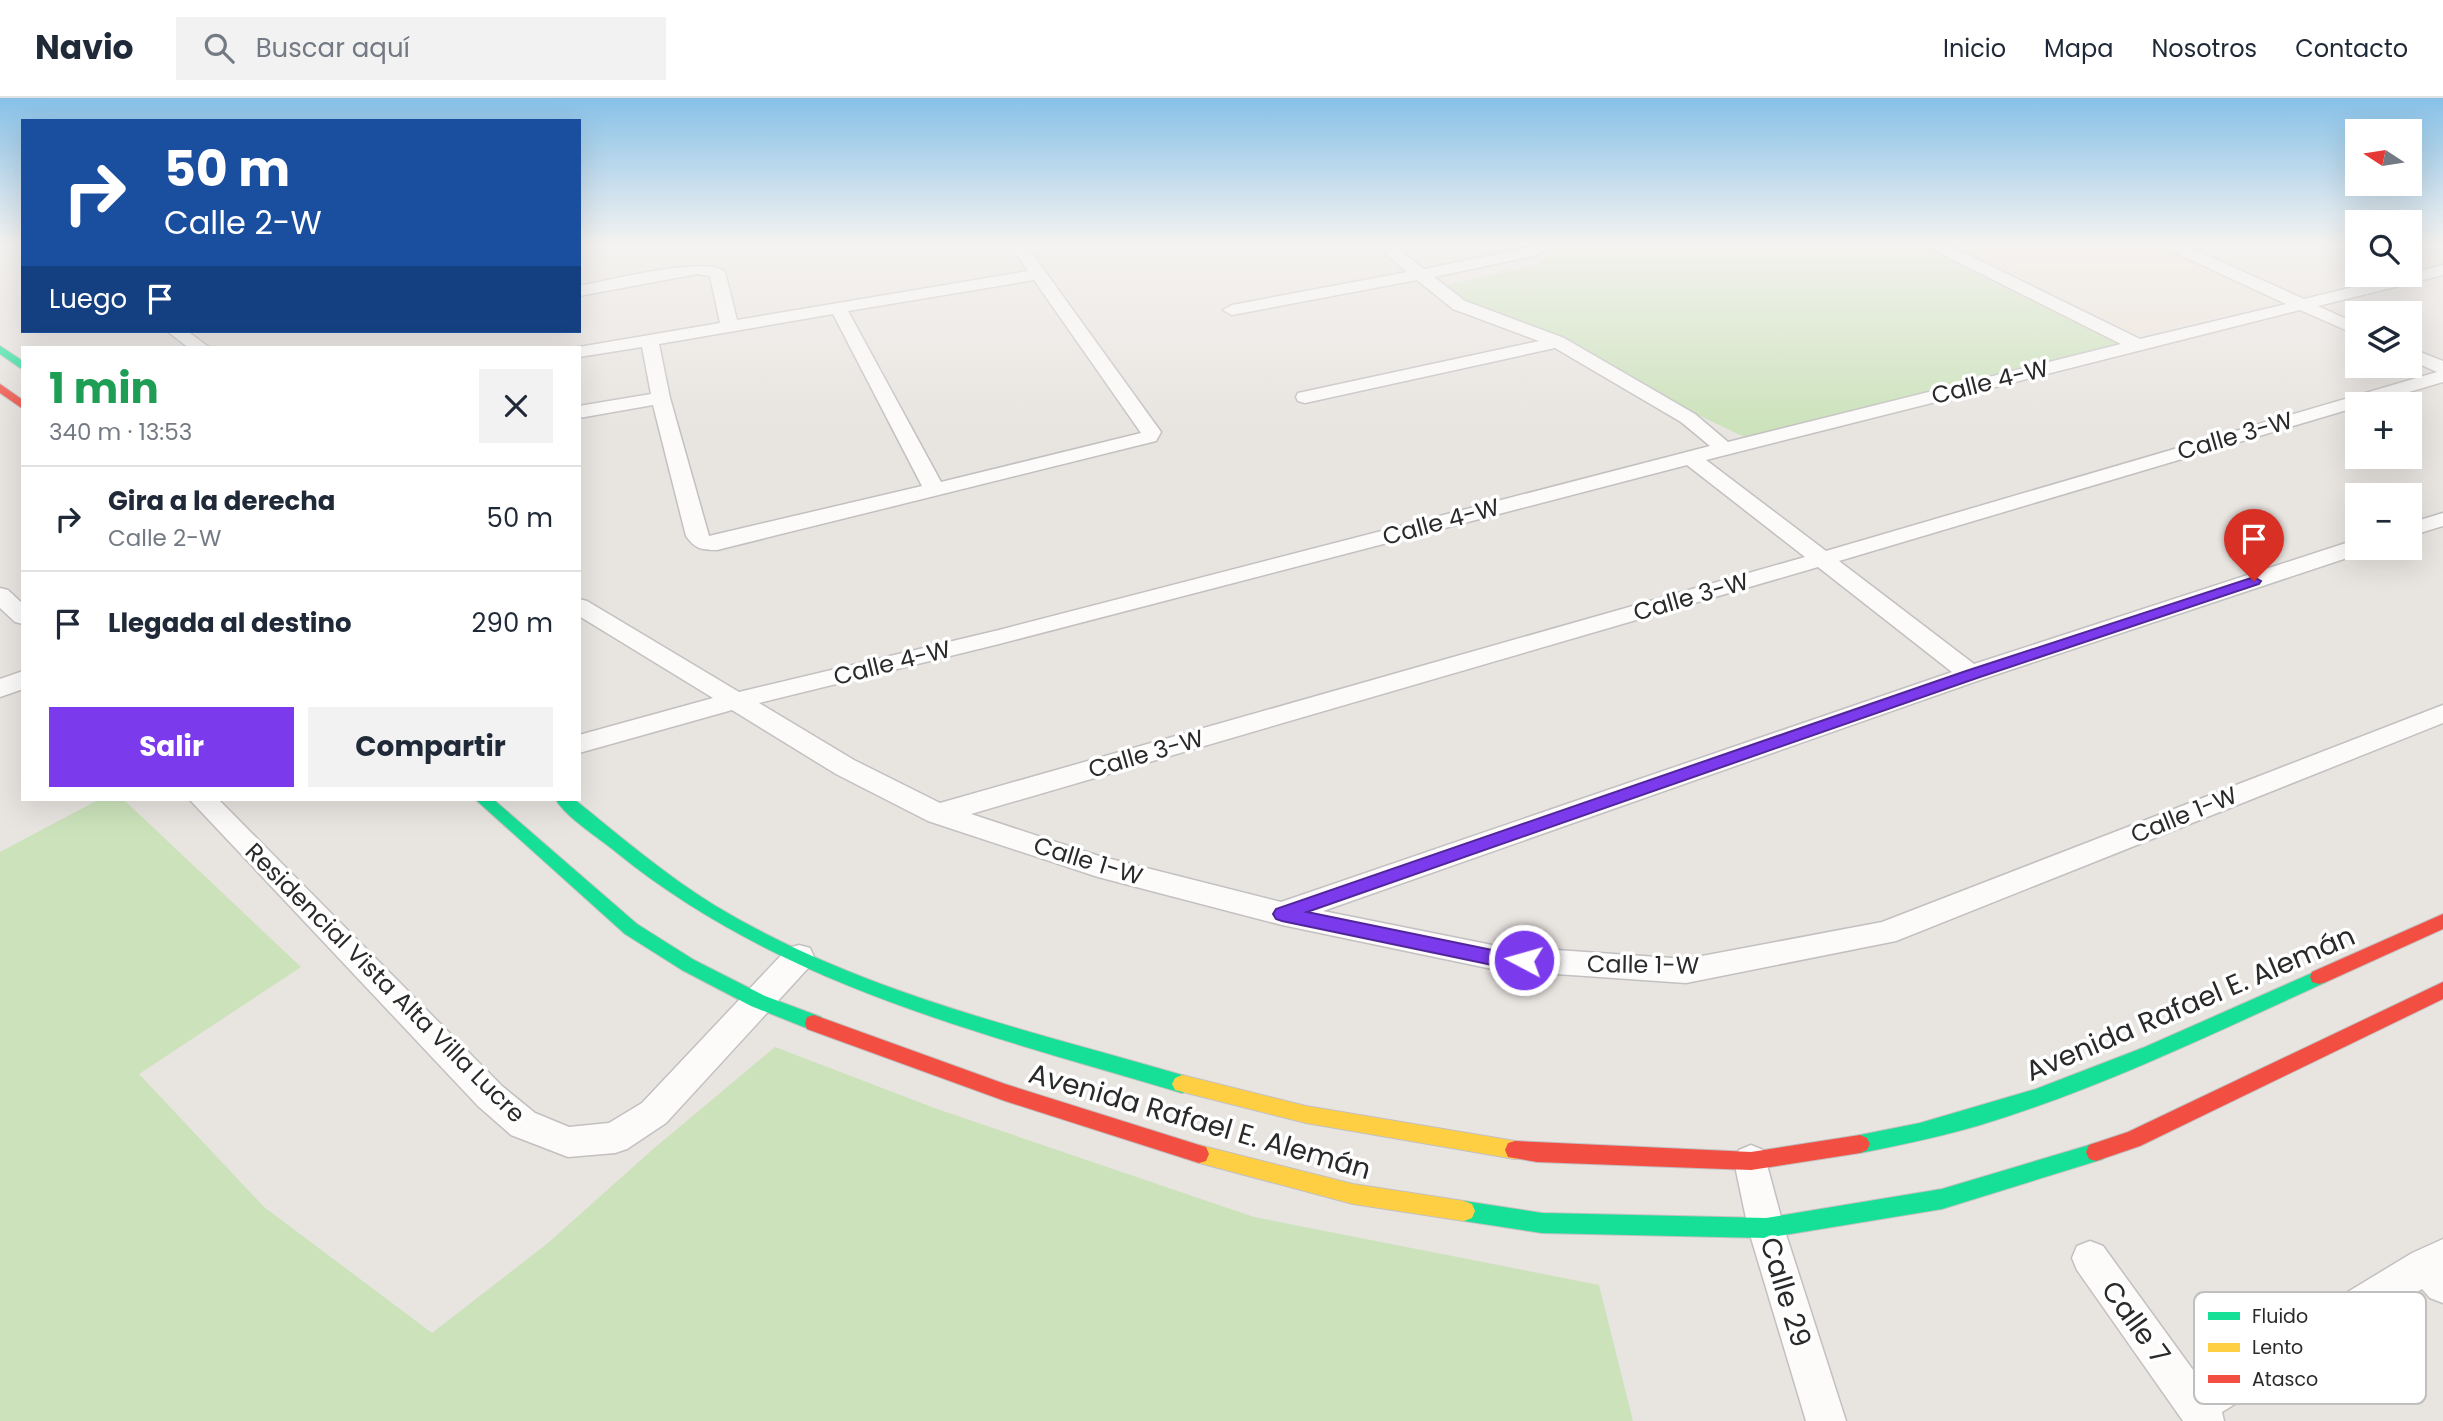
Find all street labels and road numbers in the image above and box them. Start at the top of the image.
street label: Calle 4-W [1928,351,2052,412]
street label: Calle 3-W [2173,403,2296,468]
street label: Calle 4-W [1379,490,1503,553]
street label: Calle 3-W [1629,564,1752,629]
street label: Calle 4-W [830,632,954,693]
street label: Calle 3-W [1084,721,1207,786]
street label: Calle 1-W [2126,778,2242,851]
street label: Calle 1-W [1030,828,1147,893]
street label: Residencial Vista Alta Villa Lucre [238,835,533,1130]
street label: Avenida Rafael E. Alemán [2019,916,2361,1091]
street label: Calle 1-W [1587,947,1699,982]
street label: Avenida Rafael E. Alemán [1024,1054,1376,1189]
street label: Calle 29 [1750,1232,1821,1352]
street label: Calle 7 [2092,1273,2179,1372]

